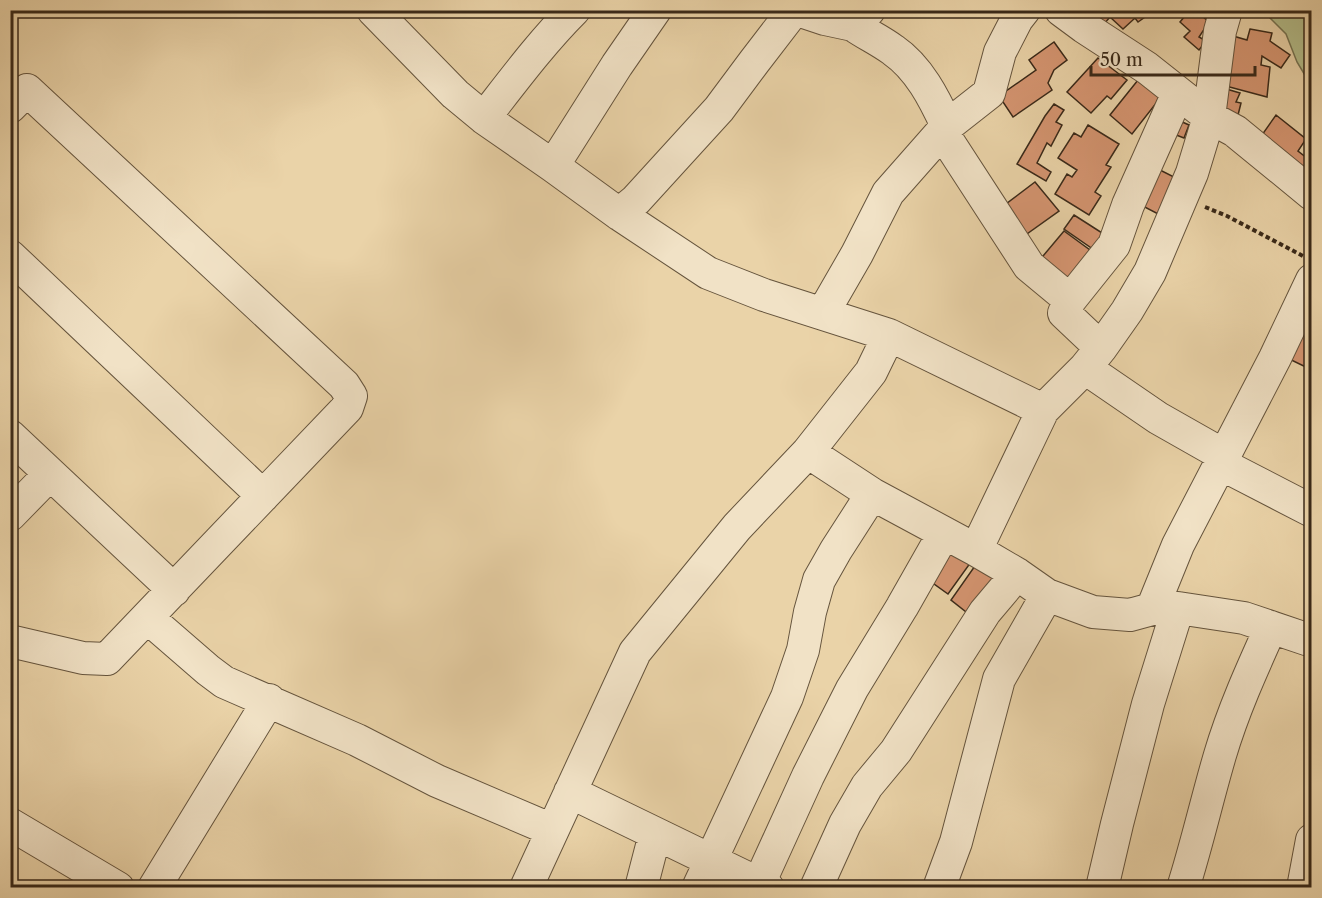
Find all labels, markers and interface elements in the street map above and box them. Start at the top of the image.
scale bar [1091,39,1254,77]
text: 50 m [1100,49,1143,71]

